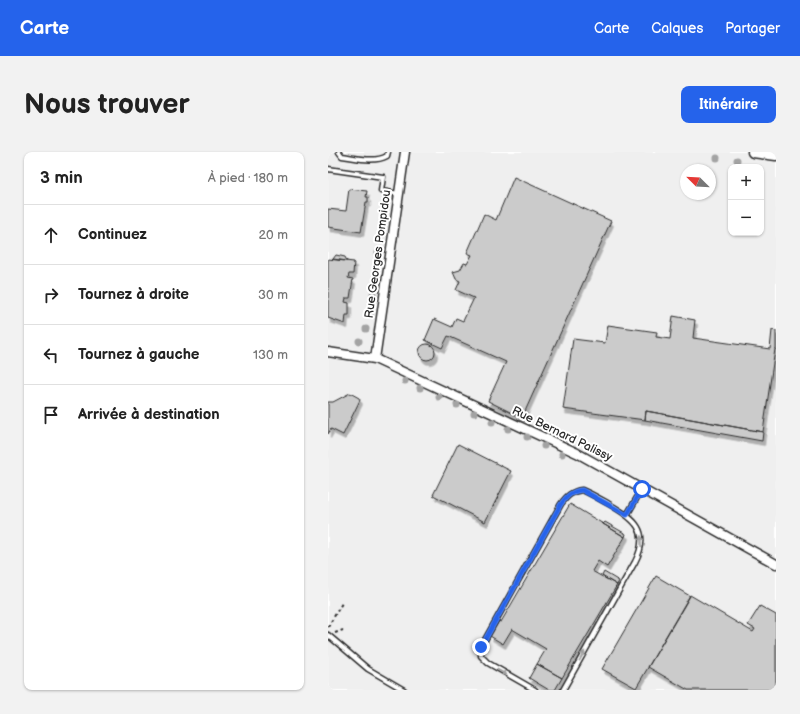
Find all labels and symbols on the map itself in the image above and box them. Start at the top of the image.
north arrow [680,164,716,200]
street label: Rue Georges Pompidou [362,189,394,319]
street label: Rue Bernard Palissy [509,403,615,465]
route start [633,480,651,498]
one-way arrow [638,535,644,548]
route end [472,638,490,656]
one-way arrow [578,650,585,662]
one-way arrow [496,668,508,675]

